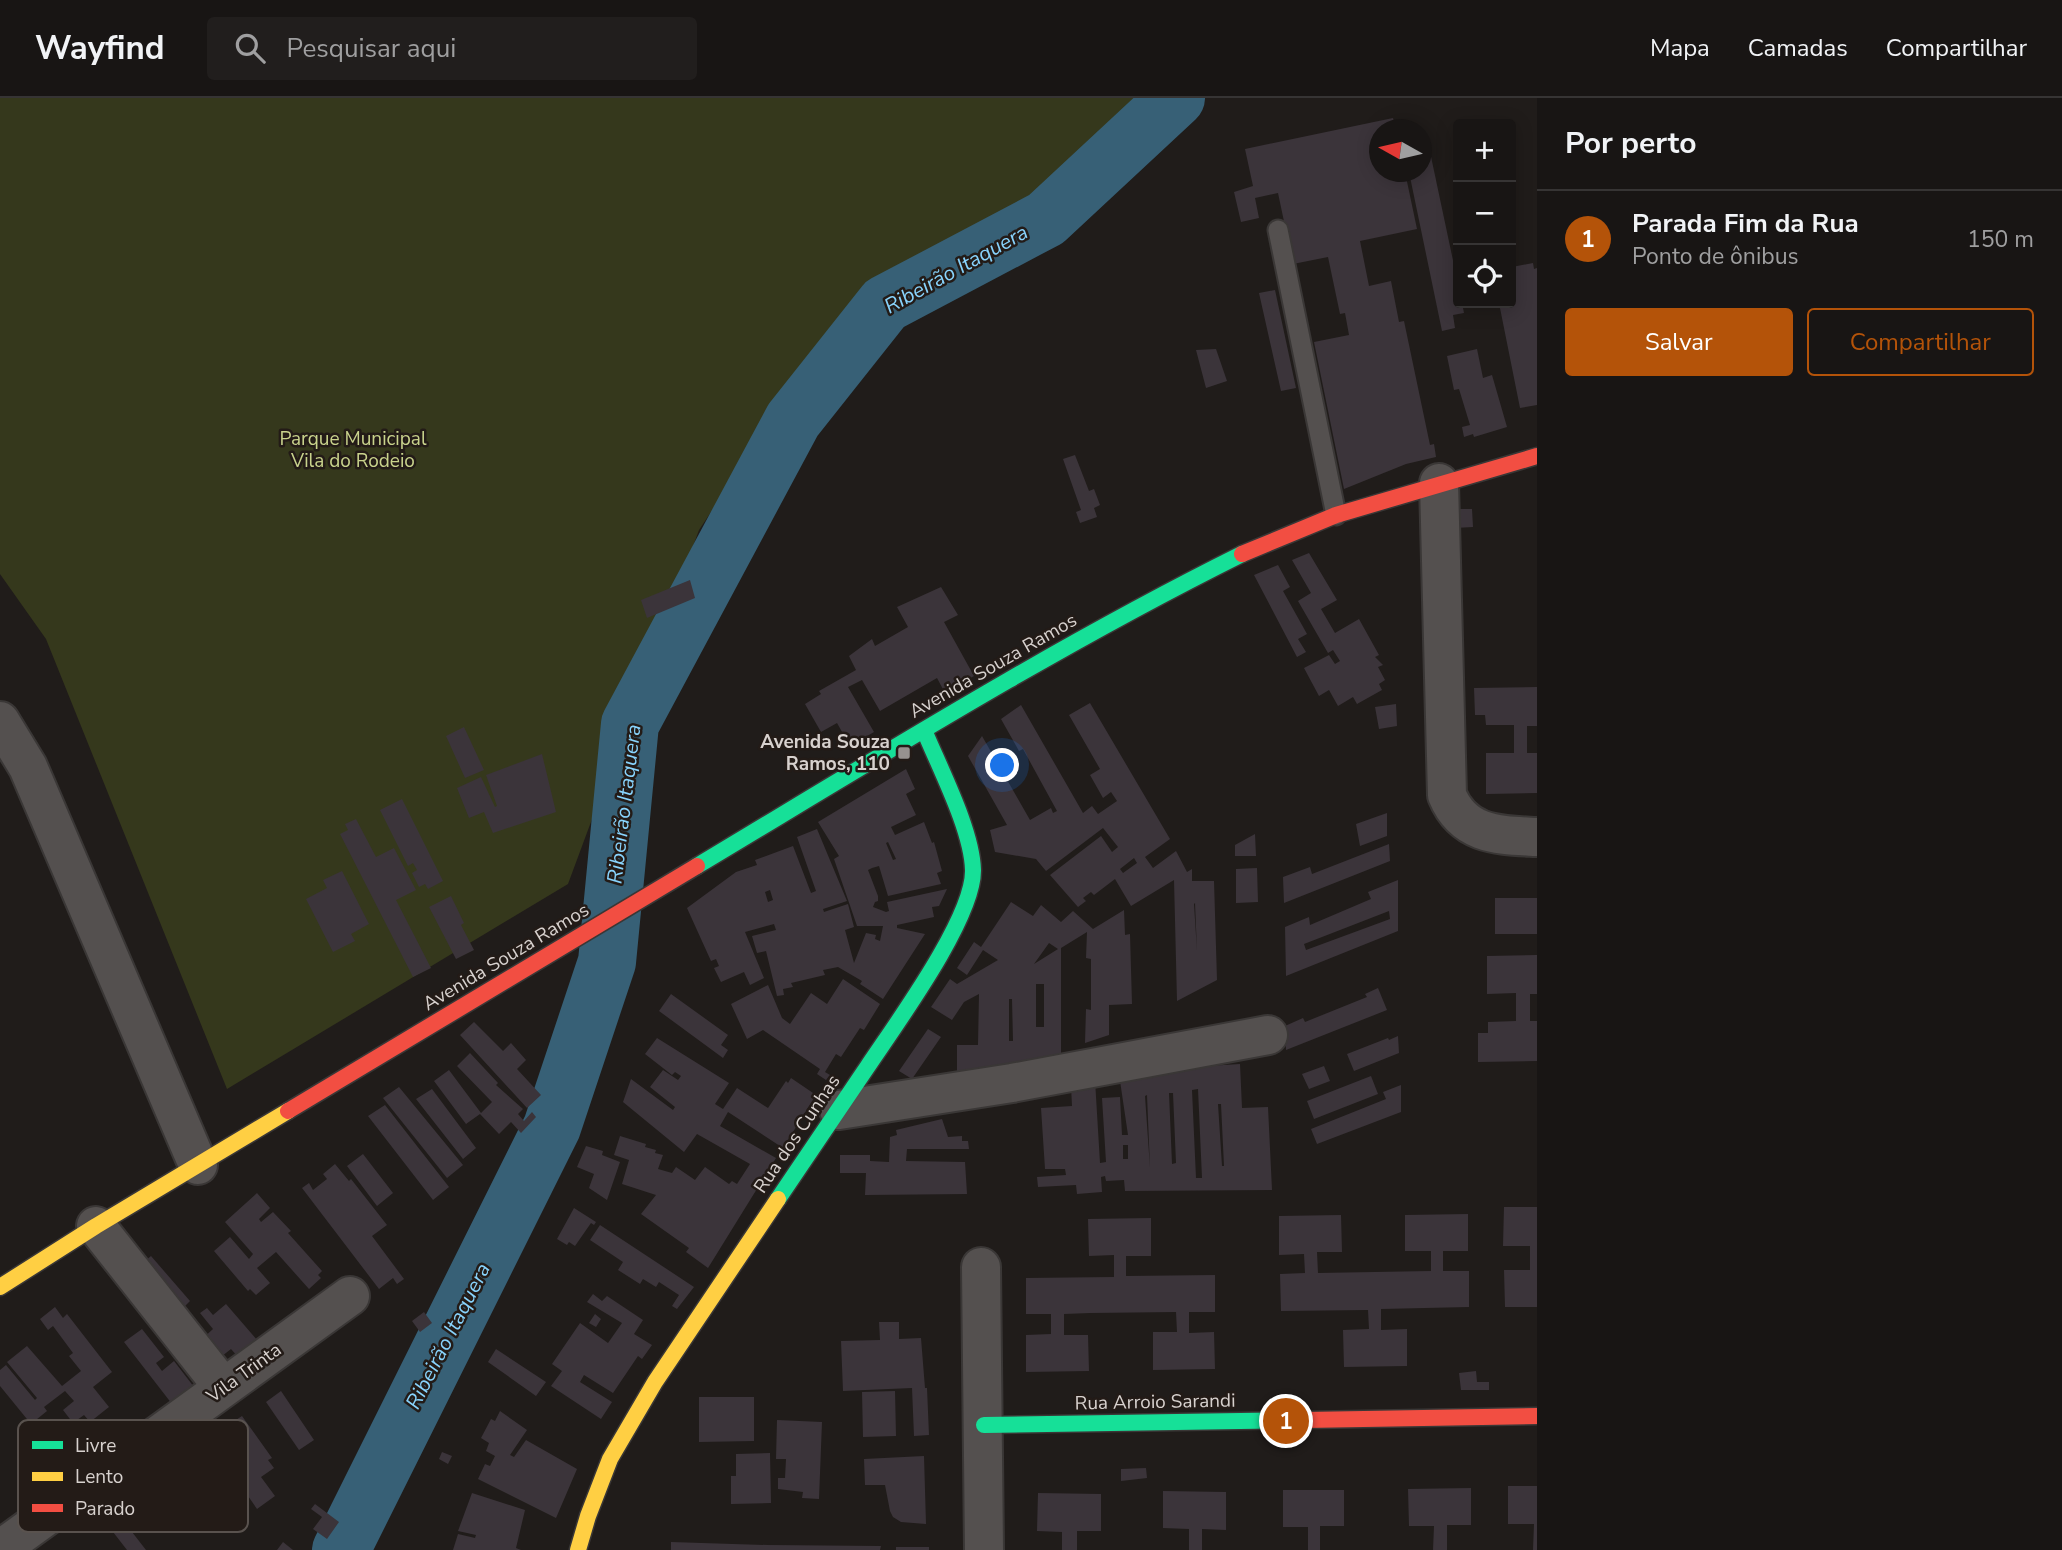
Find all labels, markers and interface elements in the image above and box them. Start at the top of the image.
search box [207,17,697,80]
text: Wayfind [35,26,165,71]
icon: search [231,29,269,67]
text: Pesquisar aqui [287,31,456,66]
text: Mapa [1650,32,1710,64]
text: Camadas [1748,32,1848,64]
text: Compartilhar [1886,32,2027,64]
north arrow [1369,119,1432,182]
map controls [1453,119,1516,308]
button: + [1453,119,1516,182]
text: Por perto [1565,123,1696,164]
button: − [1453,182,1516,245]
text: Parada Fim da Rua [1632,206,1859,241]
water label: Ribeirão Itaquera [879,218,1033,320]
text: 1 [1581,224,1595,255]
text: 150 m [1967,224,2034,255]
text: Ponto de ônibus [1632,241,1799,272]
button: locate [1453,245,1516,308]
button: Salvar [1565,308,1793,376]
button: Compartilhar [1807,308,2034,376]
park label: Parque Municipal Vila do Rodeio [279,426,427,474]
street label: Avenida Souza Ramos [904,607,1082,725]
water label: Ribeirão Itaquera [600,723,648,885]
place label: Avenida Souza Ramos, 110 [760,729,890,777]
marker: Avenida Souza Ramos, 110 [896,745,912,761]
your location [985,748,1019,782]
street label: Avenida Souza Ramos [418,897,594,1017]
street label: Rua dos Cunhas [748,1070,846,1198]
water label: Ribeirão Itaquera [399,1258,497,1414]
street label: Vila Trinta [200,1337,287,1410]
street label: Rua Arroio Sarandi [1074,1388,1236,1416]
pin: 1 [1263,1395,1309,1447]
legend [18,1420,248,1532]
text: Livre [75,1433,116,1459]
text: Lento [75,1464,123,1490]
text: Parado [75,1496,135,1522]

